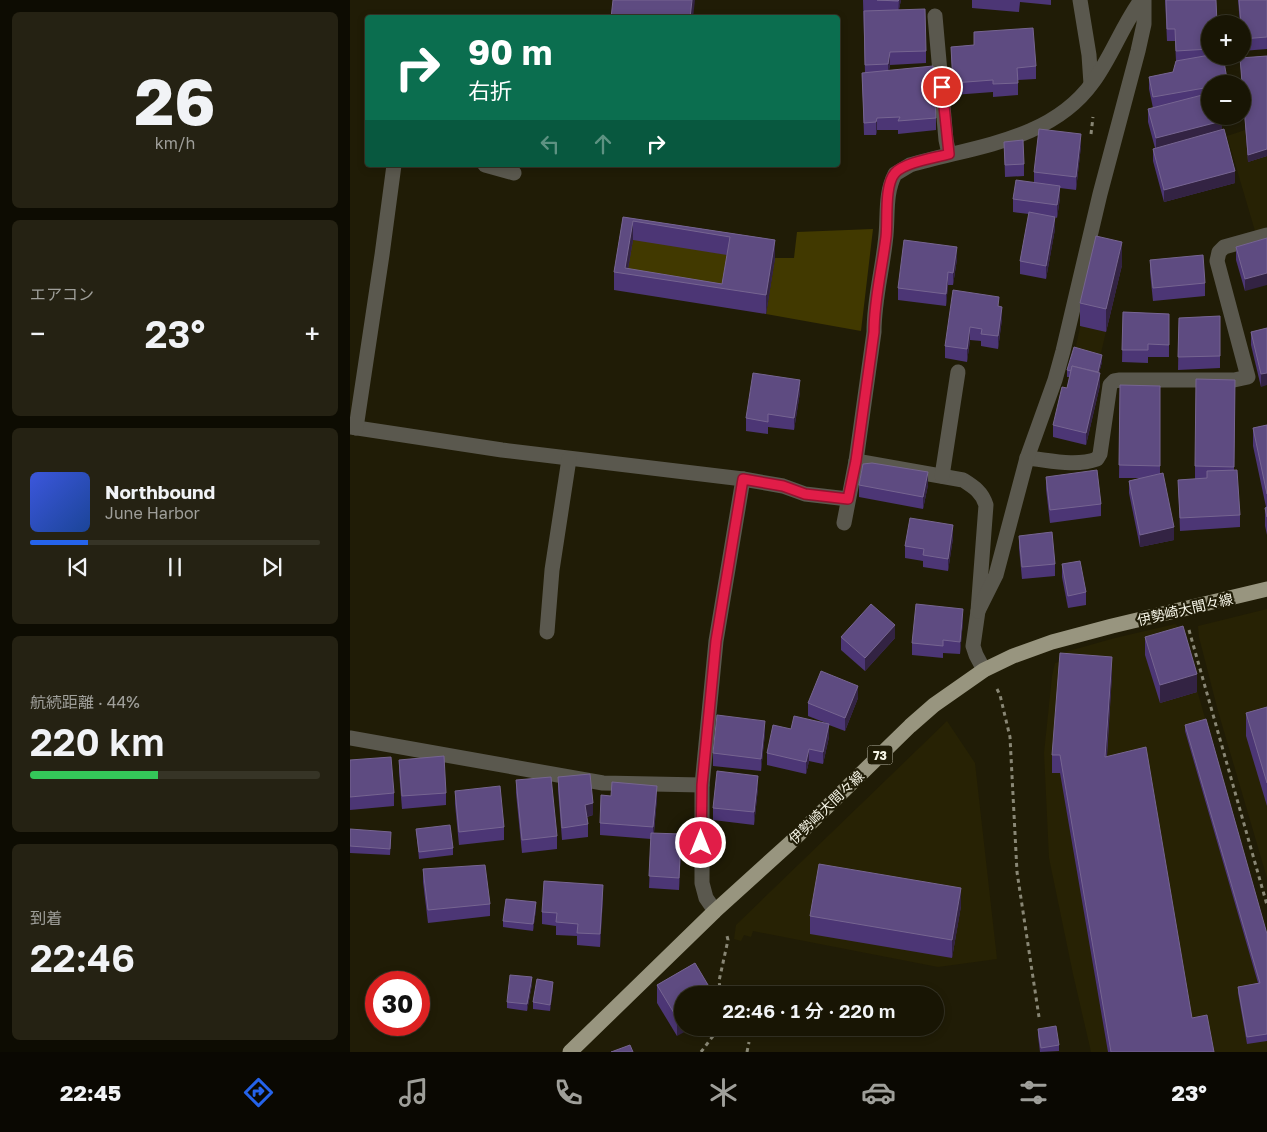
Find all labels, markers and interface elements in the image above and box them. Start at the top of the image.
map controls [1201,15,1251,125]
button: + [1201,15,1251,65]
text: 90 m [468,31,552,73]
icon: right [385,35,450,100]
text: 26 [135,61,215,139]
pin [921,66,963,108]
icon: arrive [928,73,956,101]
button: − [1201,75,1251,125]
text: 右折 [468,77,512,104]
icon: left [536,130,564,158]
icon: ahead [589,130,617,158]
icon: right [642,130,670,158]
text: km/h [155,133,195,153]
text: エアコン [30,284,94,304]
text: 23° [145,311,205,356]
text: − [30,317,45,350]
text: + [305,317,320,350]
text: Northbound [105,480,215,503]
text: June Harbor [105,503,200,523]
icon: previous [64,553,92,581]
icon: pause [161,553,189,581]
icon: next [258,553,286,581]
street label: 伊勢崎大間々線 [1135,590,1235,628]
text: 航続距離 · 44% [30,692,140,712]
text: 220 km [30,719,164,764]
road number: 73 [868,746,892,764]
street label: 伊勢崎大間々線 [785,767,867,847]
position arrow [674,816,726,868]
text: 到着 [30,908,62,928]
text: 22:46 [30,935,135,980]
speed limit sign: 30 [365,971,430,1036]
text: 22:46 · 1 分 · 220 m [723,999,895,1022]
icon: directions [241,1075,276,1110]
icon: music [396,1075,431,1110]
icon: phone [551,1075,586,1110]
icon: climate [706,1075,741,1110]
icon: car [861,1075,896,1110]
icon: filters [1016,1075,1051,1110]
text: 22:45 [60,1079,121,1106]
text: 23° [1172,1079,1207,1106]

